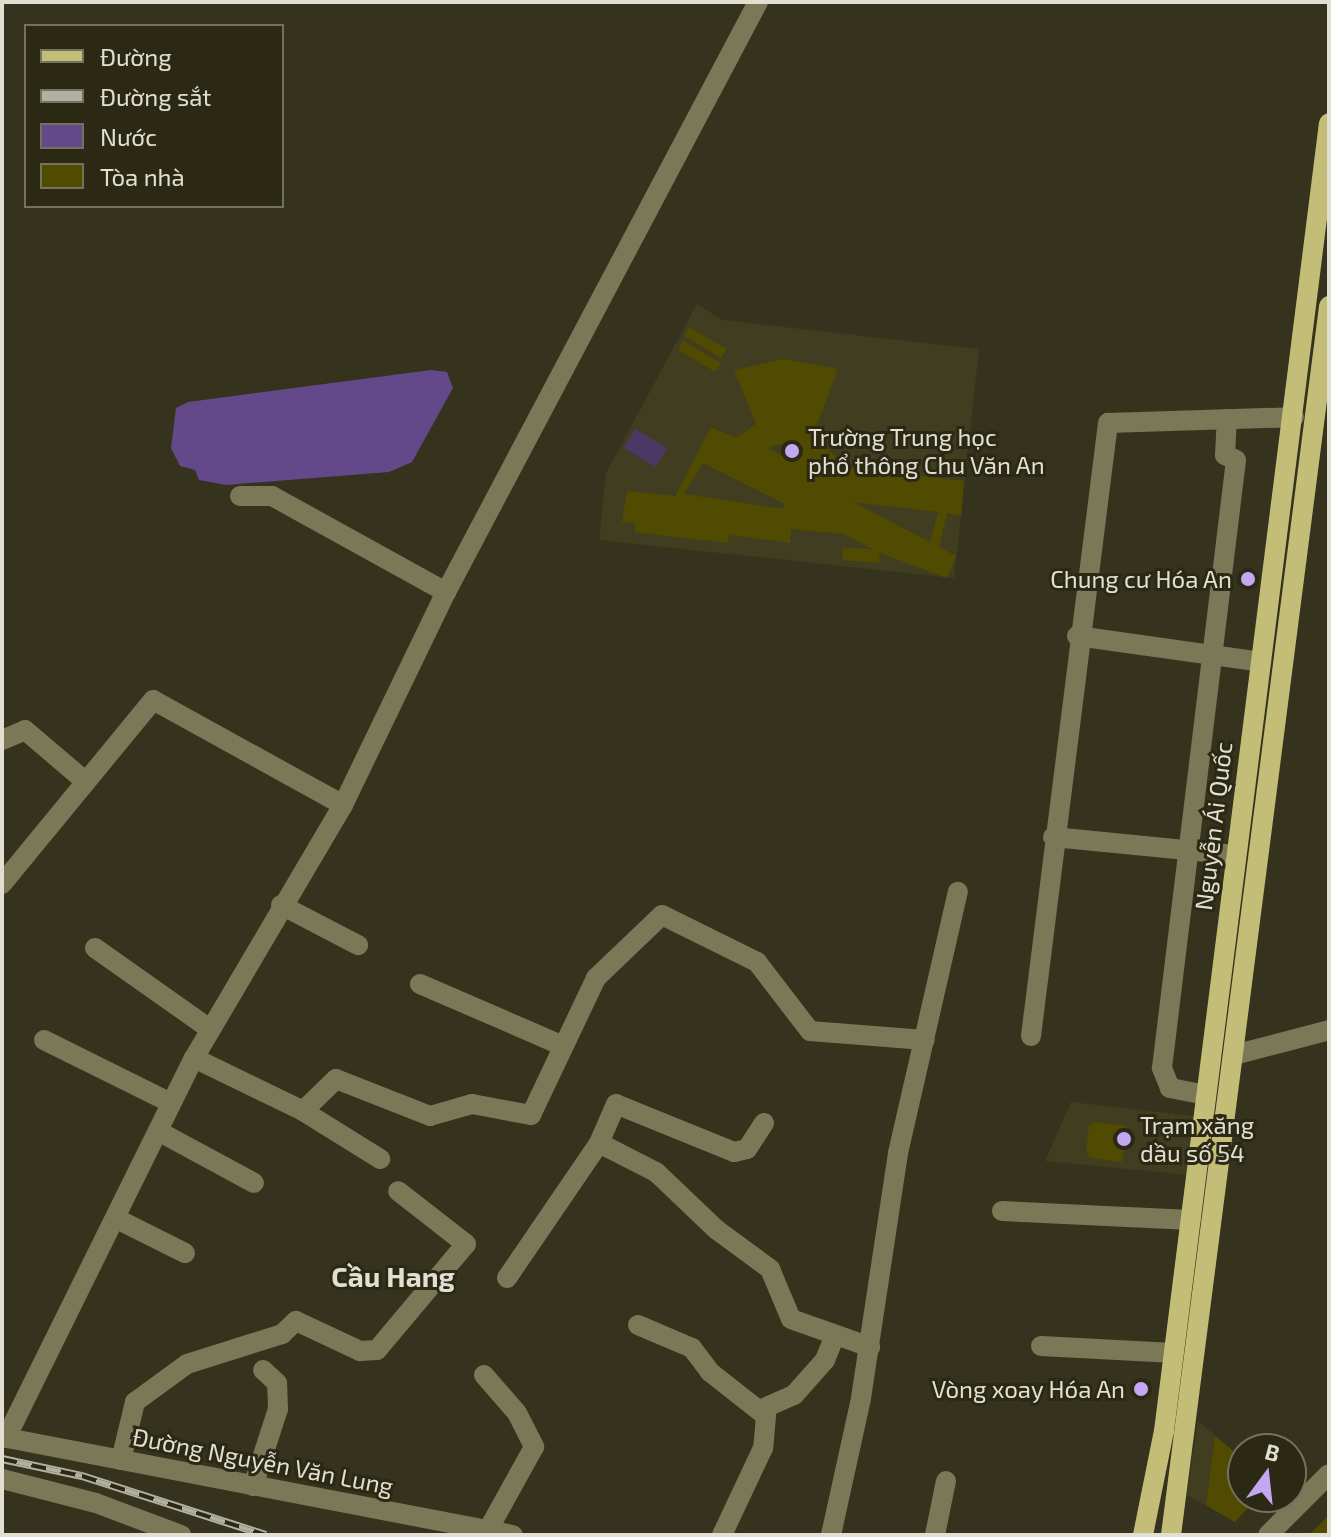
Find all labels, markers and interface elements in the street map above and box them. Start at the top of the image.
legend [24,24,284,208]
text: Đường [100,42,172,71]
text: Đường sắt [100,82,211,111]
text: Nước [100,122,157,151]
text: Tòa nhà [100,162,185,191]
place label: Trường Trung học phổ thông Chu Văn An [808,423,1046,479]
marker: Trường Trung học phổ thông Chu Văn An [783,442,801,460]
place label: Chung cư Hóa An [1050,565,1232,593]
marker: Chung cư Hóa An [1239,570,1257,588]
street label: Nguyễn Ái Quốc [1188,740,1238,912]
place label: Trạm xăng dầu số 54 [1140,1111,1254,1167]
marker: Trạm xăng dầu số 54 [1115,1130,1133,1148]
district label: Cầu Hang [331,1259,455,1293]
place label: Vòng xoay Hóa An [931,1375,1125,1403]
marker: Vòng xoay Hóa An [1132,1380,1150,1398]
street label: Đường Nguyễn Văn Lung [130,1422,396,1500]
north arrow [1227,1433,1307,1513]
text: B [1263,1437,1283,1466]

